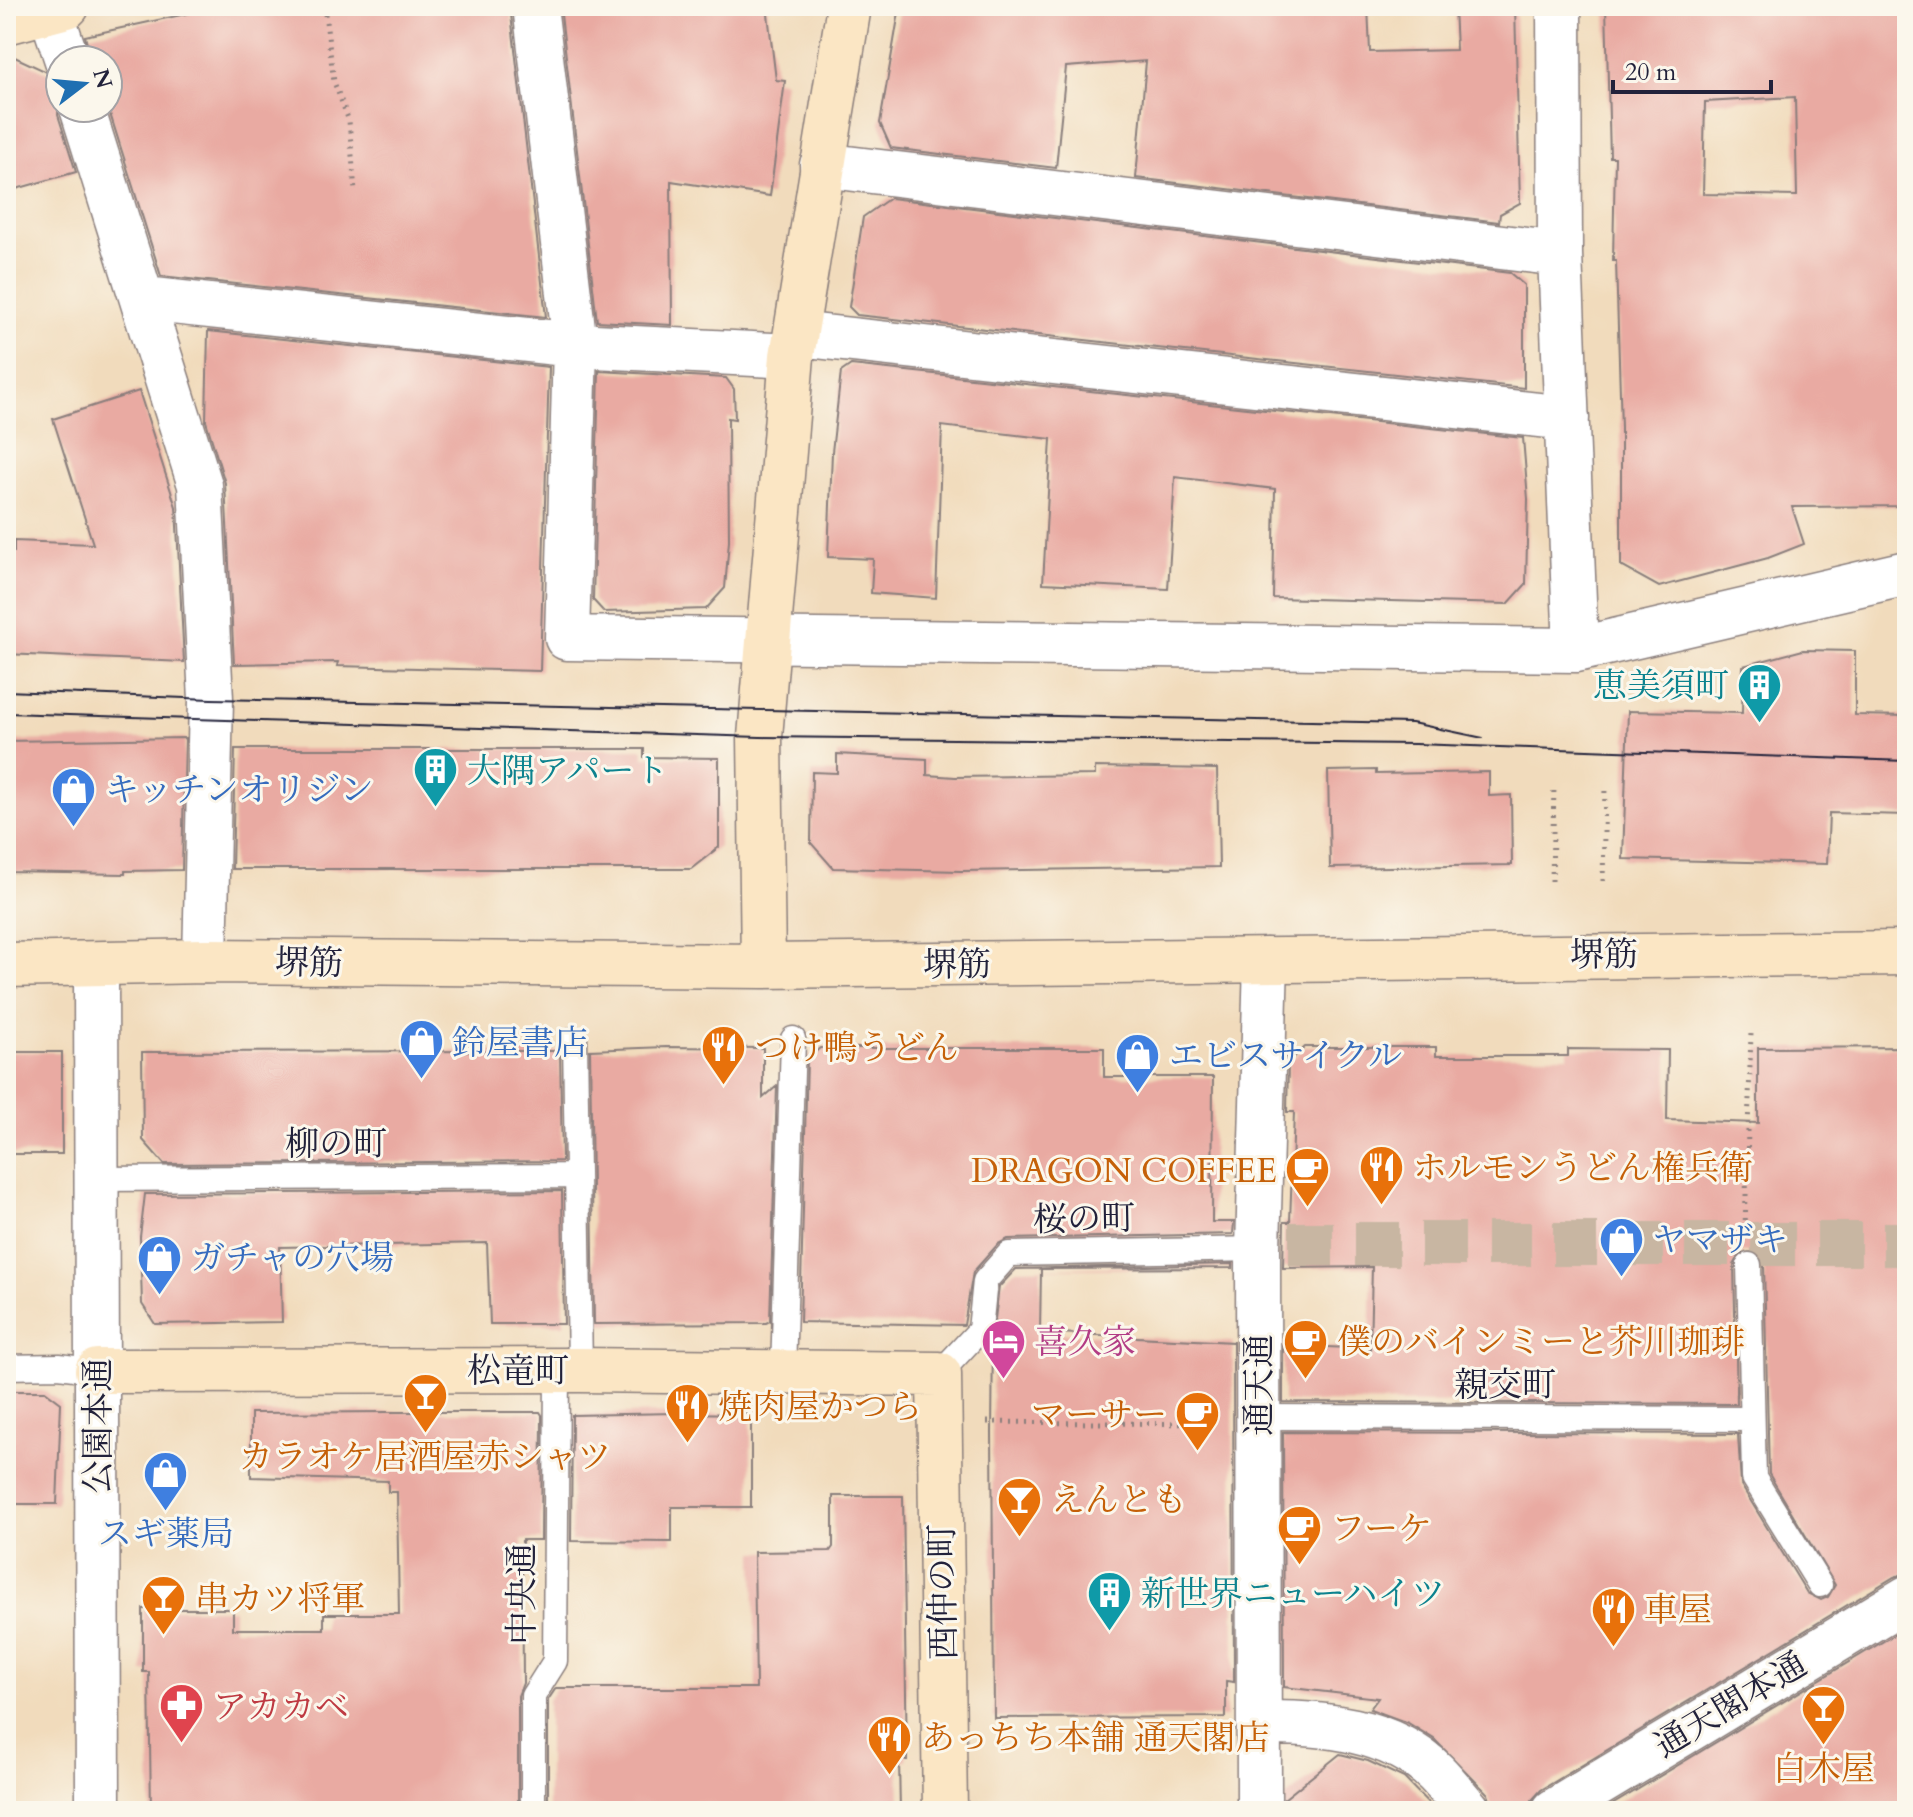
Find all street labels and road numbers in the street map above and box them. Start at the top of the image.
street label: 堺筋 [1570,931,1638,979]
street label: 堺筋 [275,939,343,987]
street label: 堺筋 [923,941,991,989]
street label: 柳の町 [285,1121,387,1167]
street label: 桜の町 [1033,1195,1135,1243]
street label: 通天通 [1236,1334,1282,1436]
street label: 松竜町 [467,1348,569,1394]
street label: 公園本通 [75,1358,121,1494]
street label: 親交町 [1454,1362,1556,1408]
street label: 西仲の町 [919,1524,967,1660]
street label: 中央通 [499,1543,545,1645]
street label: 通天閣本通 [1646,1641,1815,1768]

